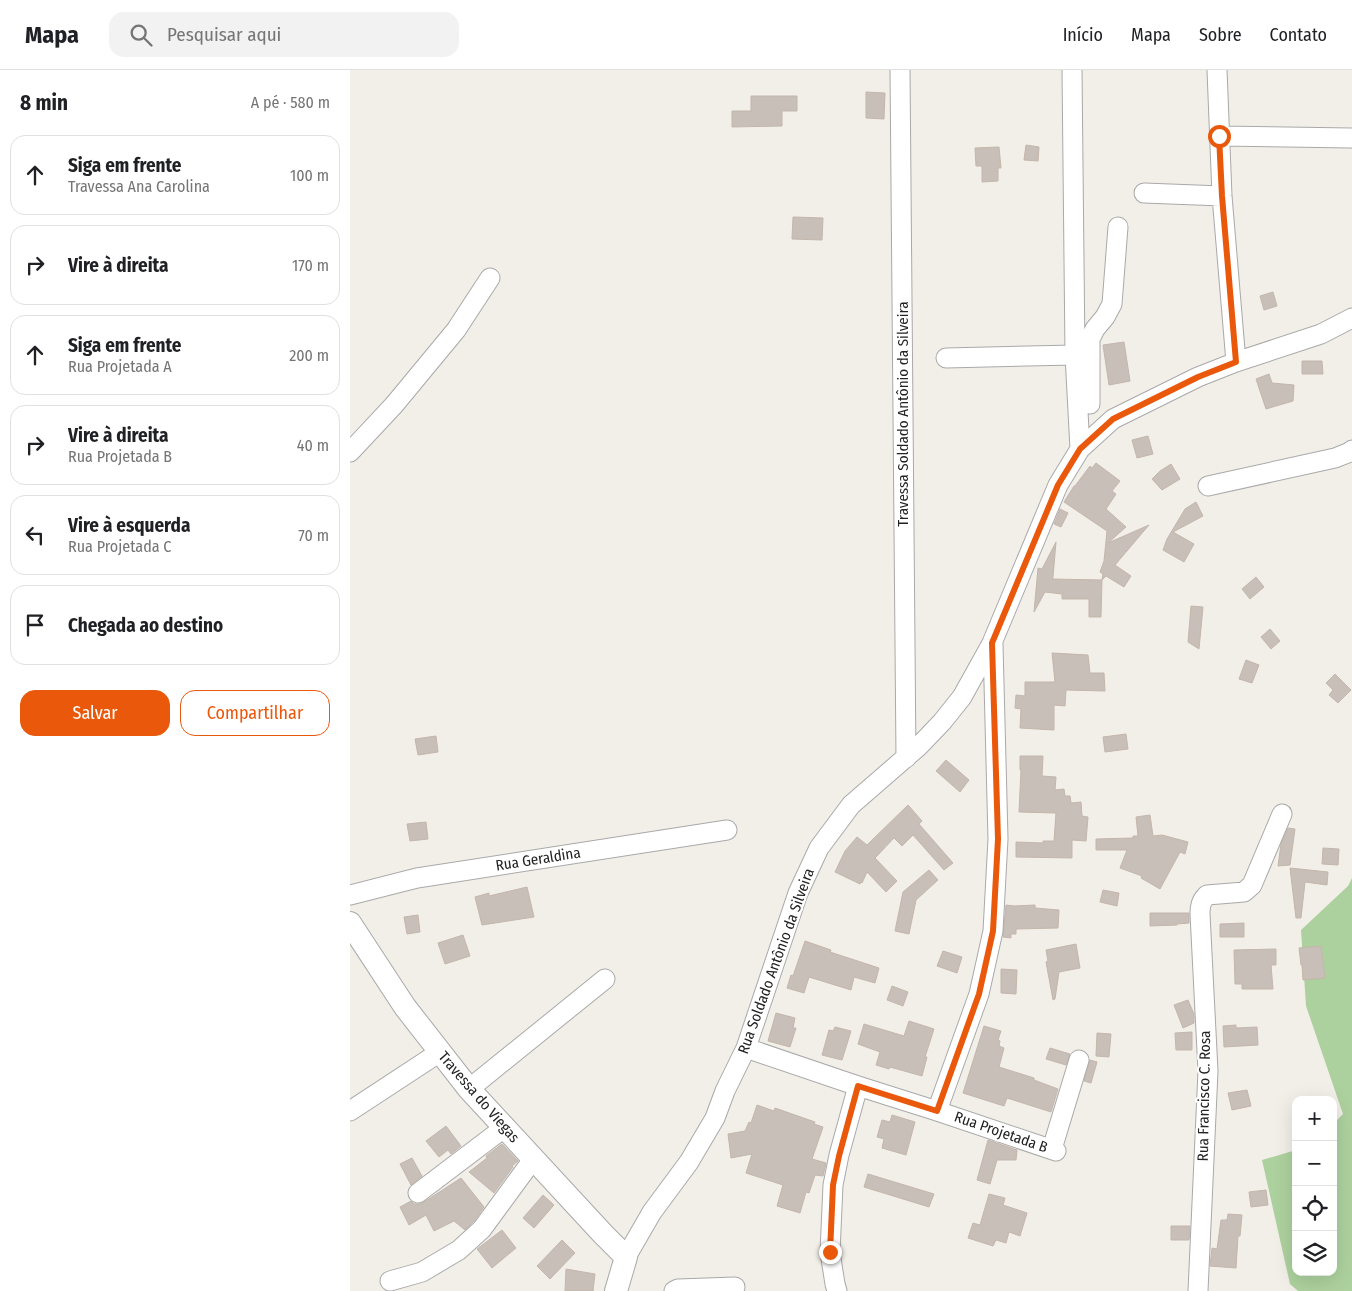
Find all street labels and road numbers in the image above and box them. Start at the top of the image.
street label: Travessa Soldado Antônio da Silveira [894,301,912,527]
street label: Rua Geraldina [494,843,582,875]
street label: Rua Soldado Antônio da Silveira [734,866,818,1056]
street label: Rua Francisco C. Rosa [1194,1030,1214,1162]
street label: Travessa do Viegas [435,1048,523,1146]
street label: Rua Projetada B [952,1108,1050,1156]

